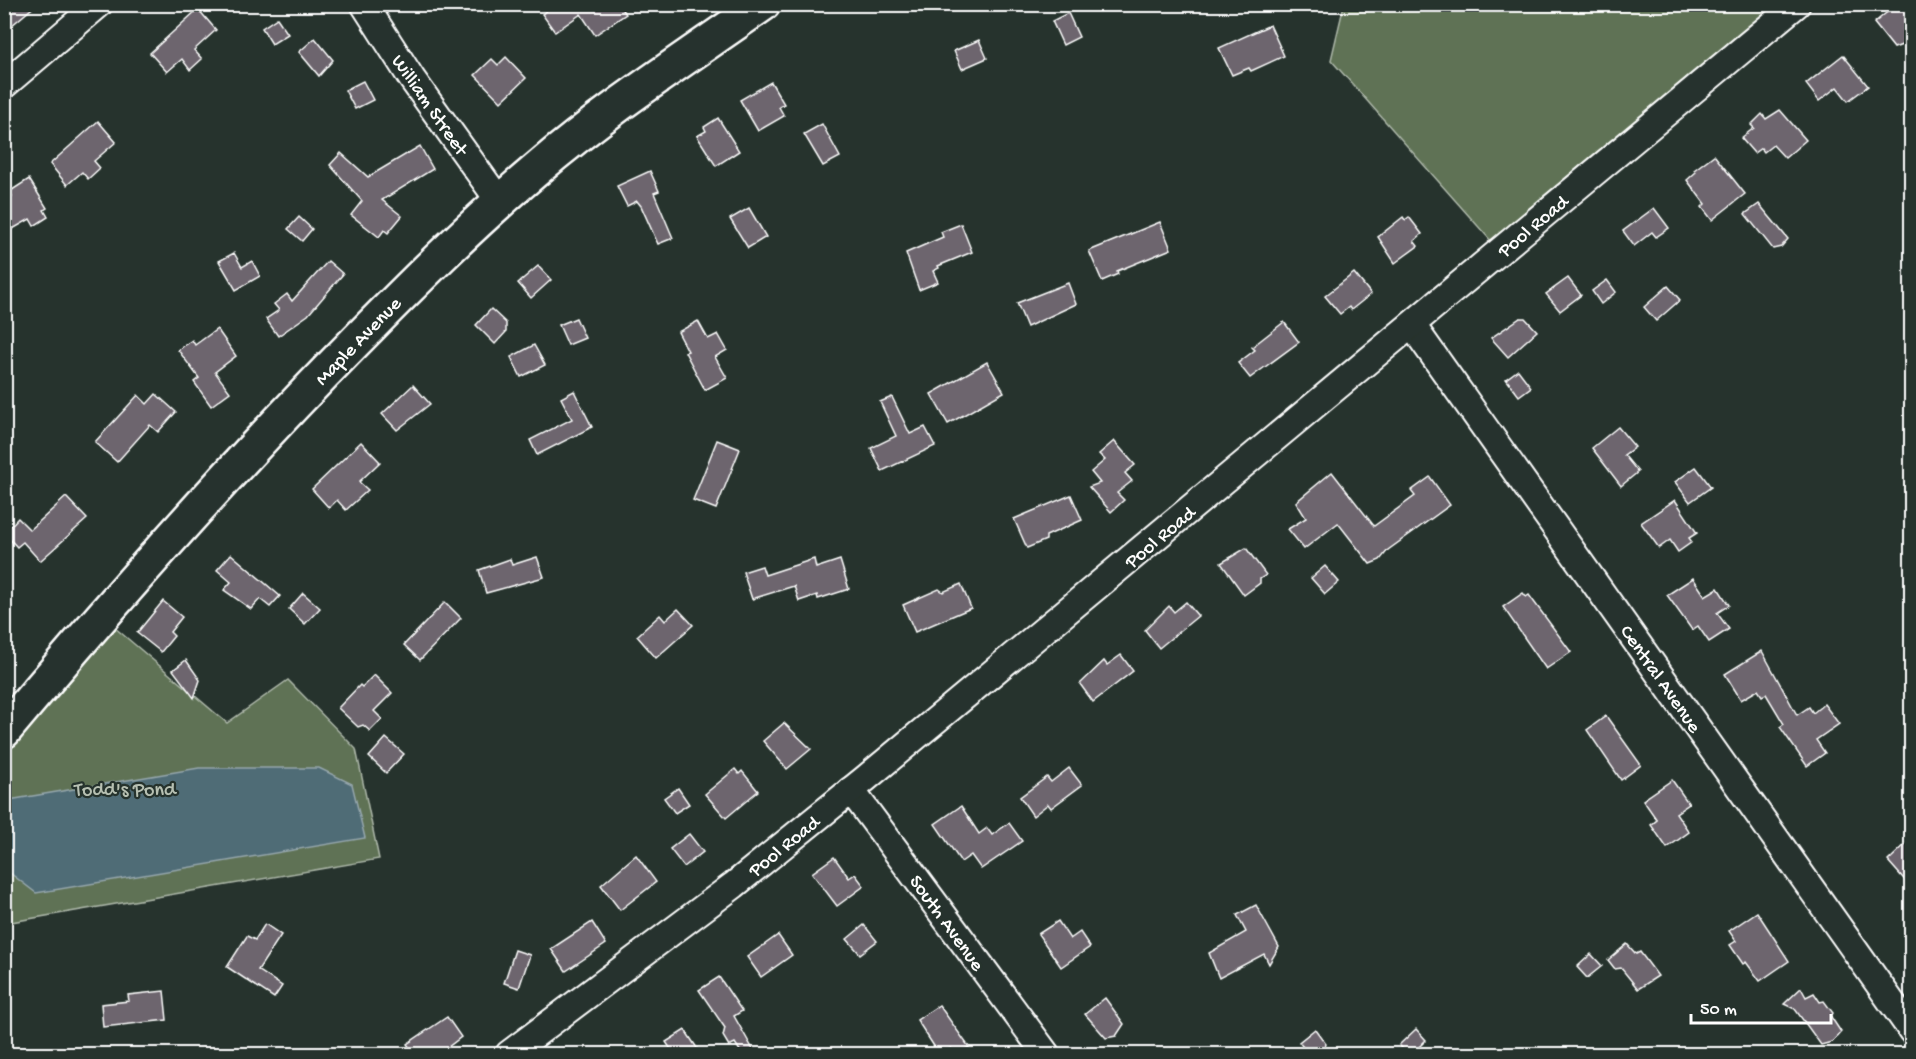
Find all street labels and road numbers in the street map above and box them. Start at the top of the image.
street label: William Street [385,51,472,162]
street label: Pool Road [1494,190,1576,264]
street label: Maple Avenue [311,293,408,392]
street label: Pool Road [1121,501,1203,575]
street label: Central Avenue [1613,622,1705,739]
street label: Pool Road [744,811,827,884]
street label: South Avenue [903,872,988,977]

